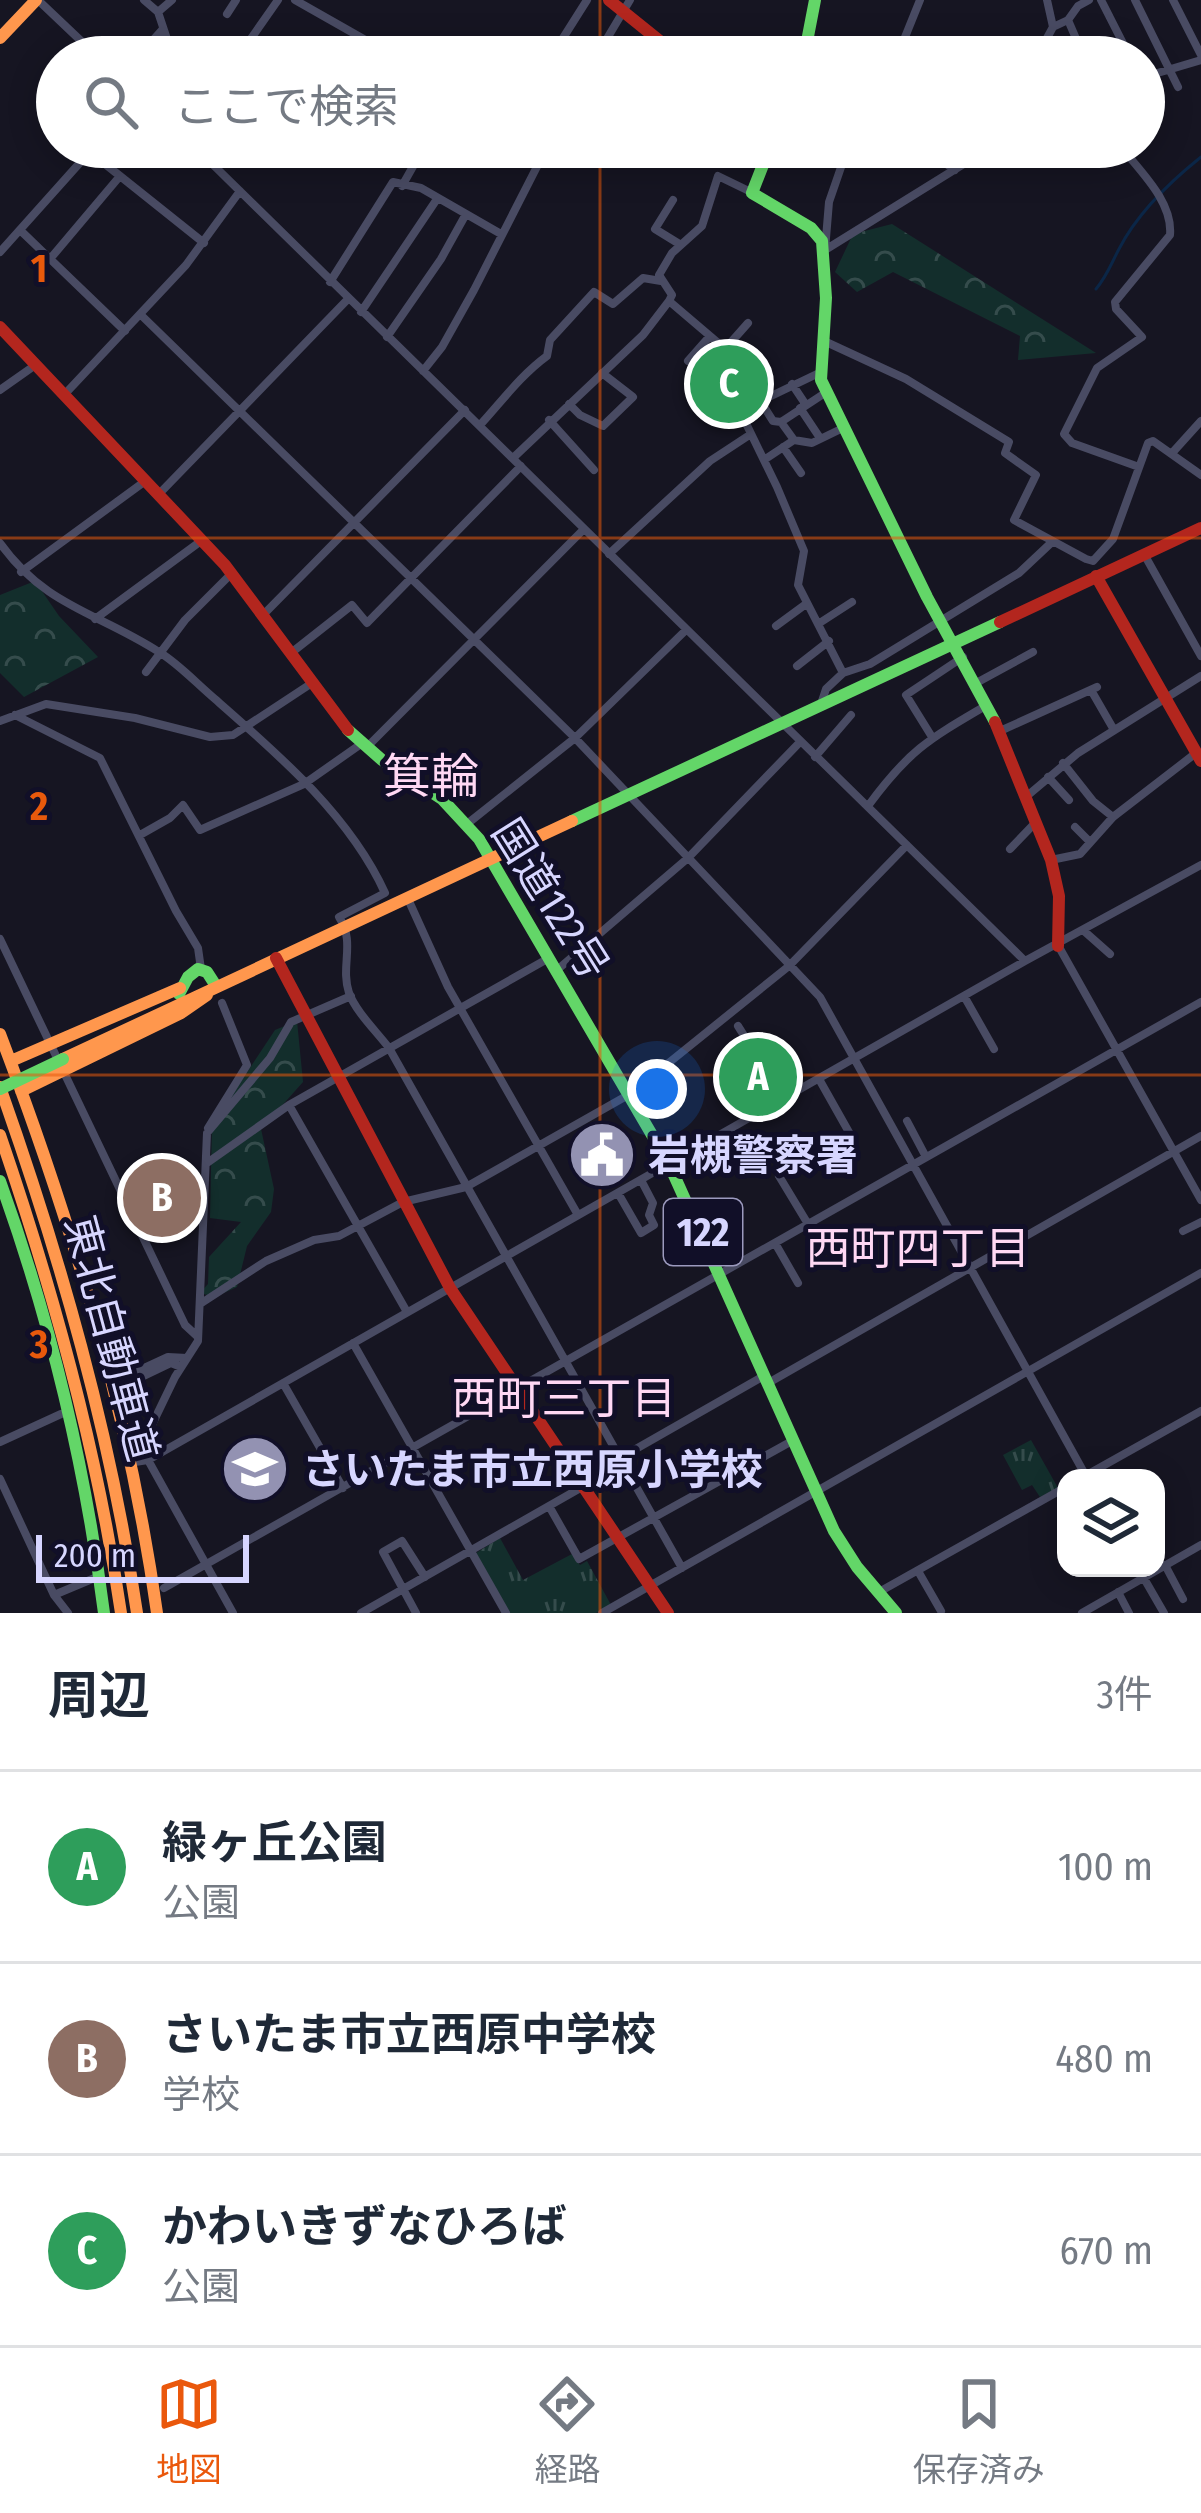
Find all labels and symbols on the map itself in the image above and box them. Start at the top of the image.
text: 1 [31,246,47,292]
pin: C [690,339,768,429]
district label: 箕輪 [383,748,479,806]
text: 2 [29,784,48,830]
street label: 国道122号 [481,810,619,989]
pin: A [719,1032,797,1122]
your location [627,1059,687,1119]
public building icon: 岩槻警察署 [567,1120,637,1190]
place label: 岩槻警察署 [648,1131,858,1181]
pin: B [123,1153,201,1243]
road number: 122 [664,1199,742,1265]
street label: 東北自動車道 [54,1210,168,1466]
district label: 西町四丁目 [805,1222,1031,1276]
text: 3 [29,1322,48,1368]
district label: 西町三丁目 [451,1372,677,1426]
school or university icon: さいたま市立西原小学校 [220,1434,290,1504]
place label: さいたま市立西原小学校 [302,1445,763,1495]
scale bar [36,1529,249,1582]

